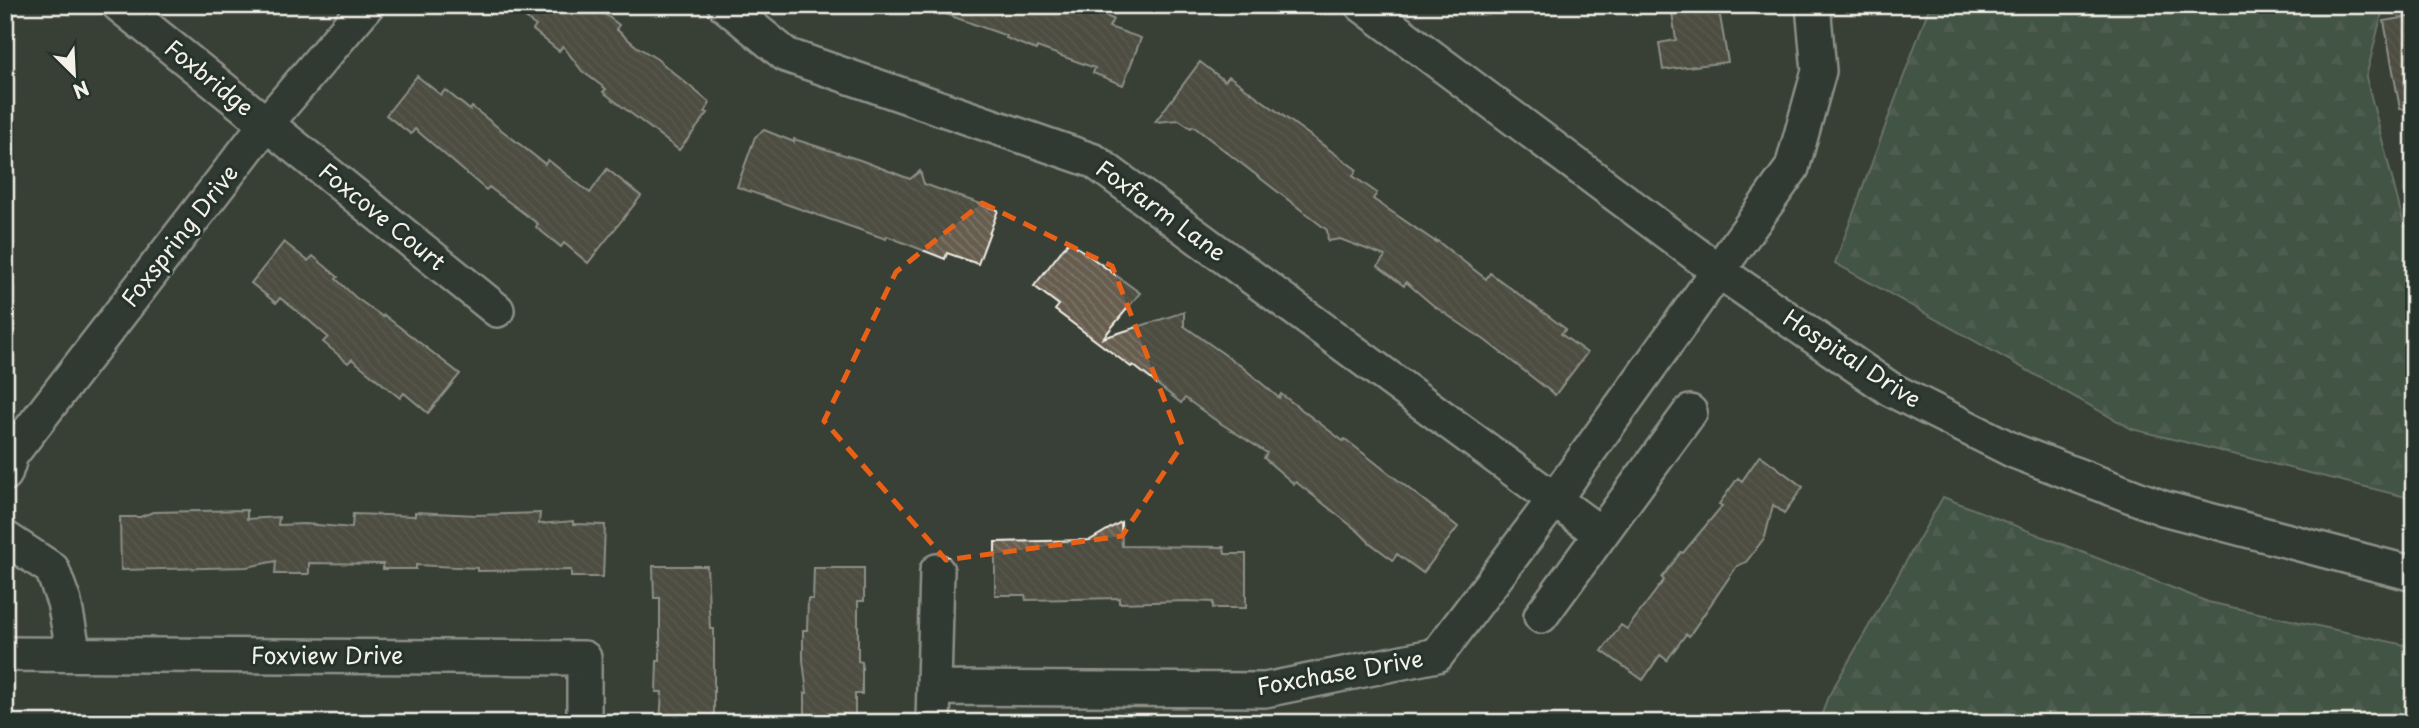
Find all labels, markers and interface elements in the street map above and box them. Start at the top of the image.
street label: Foxbridge [158,30,262,124]
north arrow [38,38,108,108]
text: N [69,75,94,106]
street label: Foxfarm Lane [1089,150,1234,269]
street label: Foxcove Court [312,154,454,278]
street label: Foxspring Drive [112,156,246,314]
street label: Hospital Drive [1777,300,1929,416]
street label: Foxview Drive [251,637,403,672]
street label: Foxchase Drive [1254,640,1426,703]

